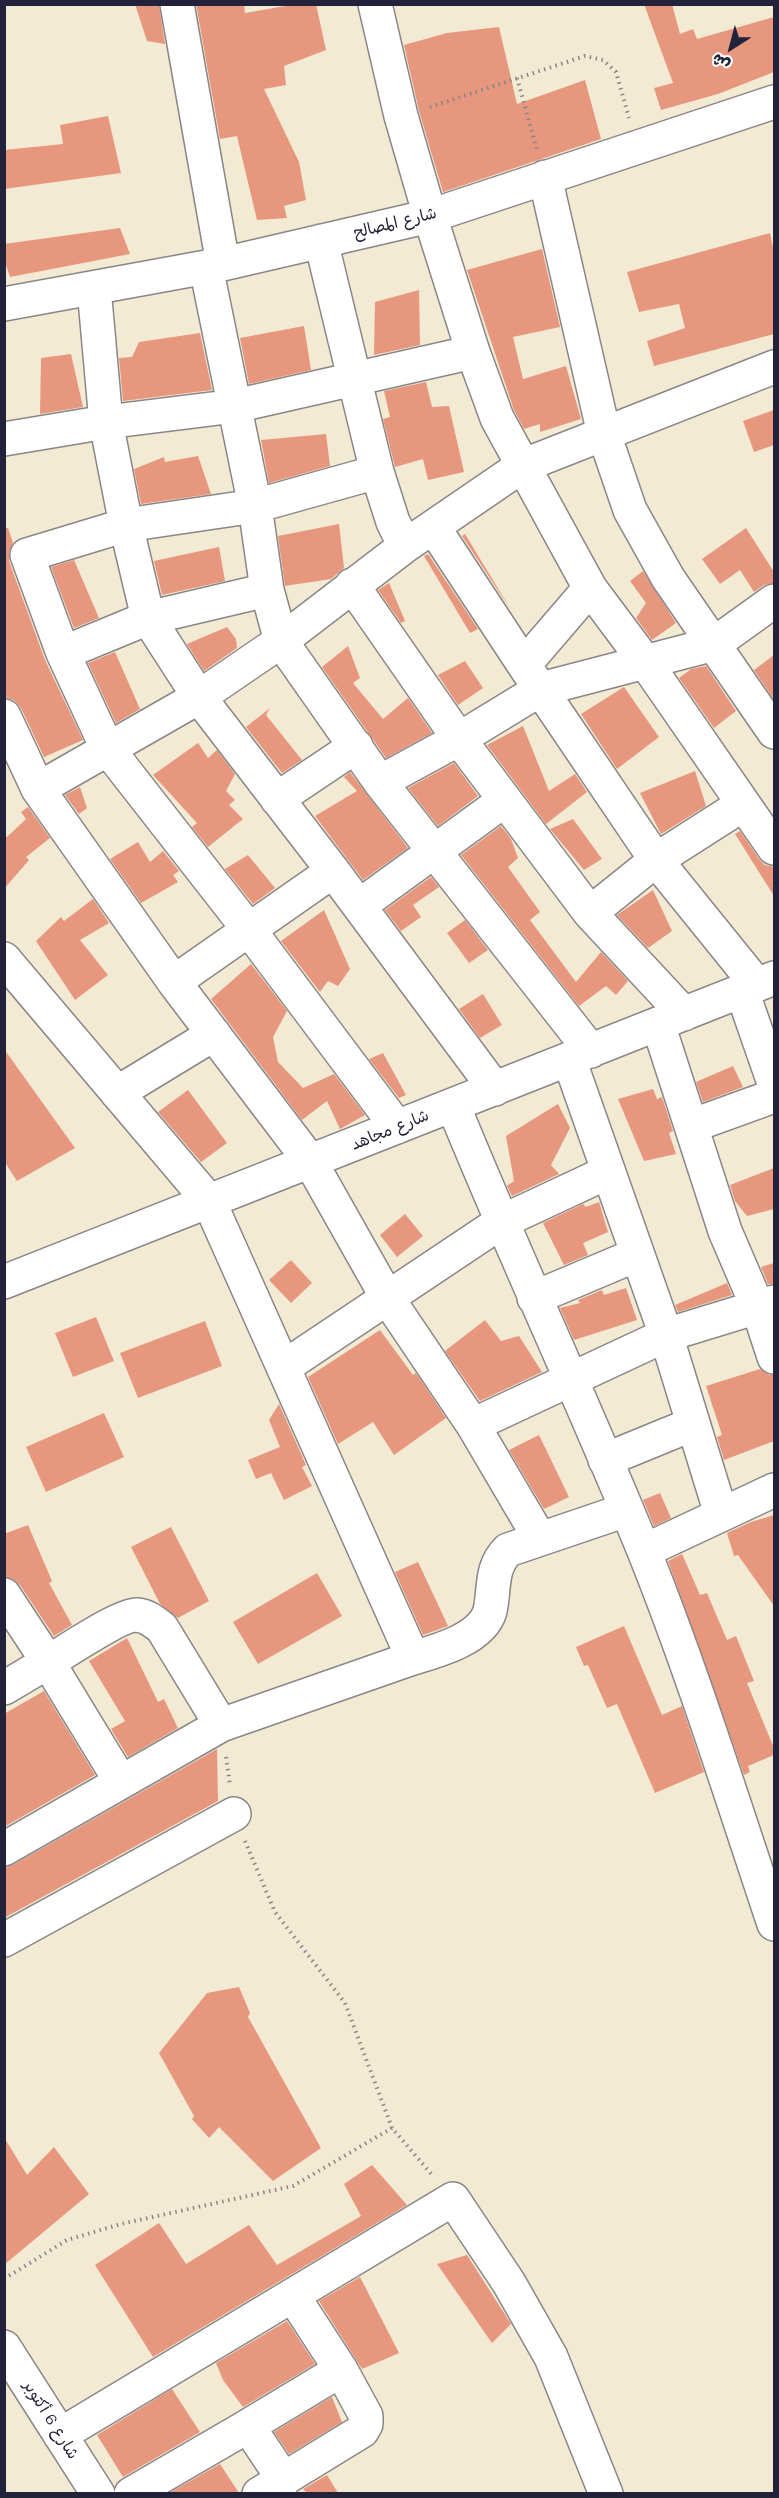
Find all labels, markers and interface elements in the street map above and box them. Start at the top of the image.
north arrow [701,18,761,78]
text: ش [707,49,733,77]
street label: شارع المصالح [351,203,439,243]
street label: شارع مجاهد [348,1106,432,1154]
street label: شارع 6 أكتوبر [19,2377,83,2463]

